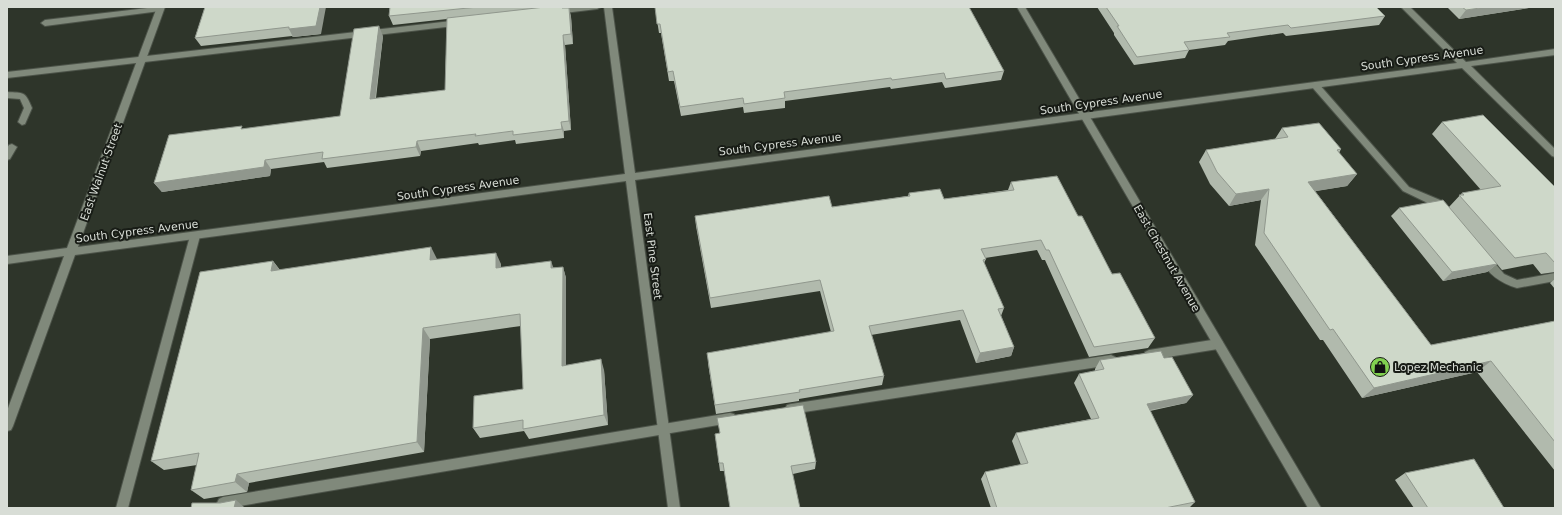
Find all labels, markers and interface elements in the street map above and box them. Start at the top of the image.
street label: South Cypress Avenue [1360,43,1484,74]
street label: South Cypress Avenue [1039,87,1163,118]
street label: East Walnut Street [78,121,125,223]
street label: South Cypress Avenue [718,130,842,158]
street label: South Cypress Avenue [396,173,520,204]
street label: East Chestnut Avenue [1131,202,1203,314]
street label: East Pine Street [641,212,664,301]
street label: South Cypress Avenue [75,217,199,245]
shop icon: Lopez Mechanic [1369,356,1391,378]
place label: Lopez Mechanic [1394,361,1482,374]

